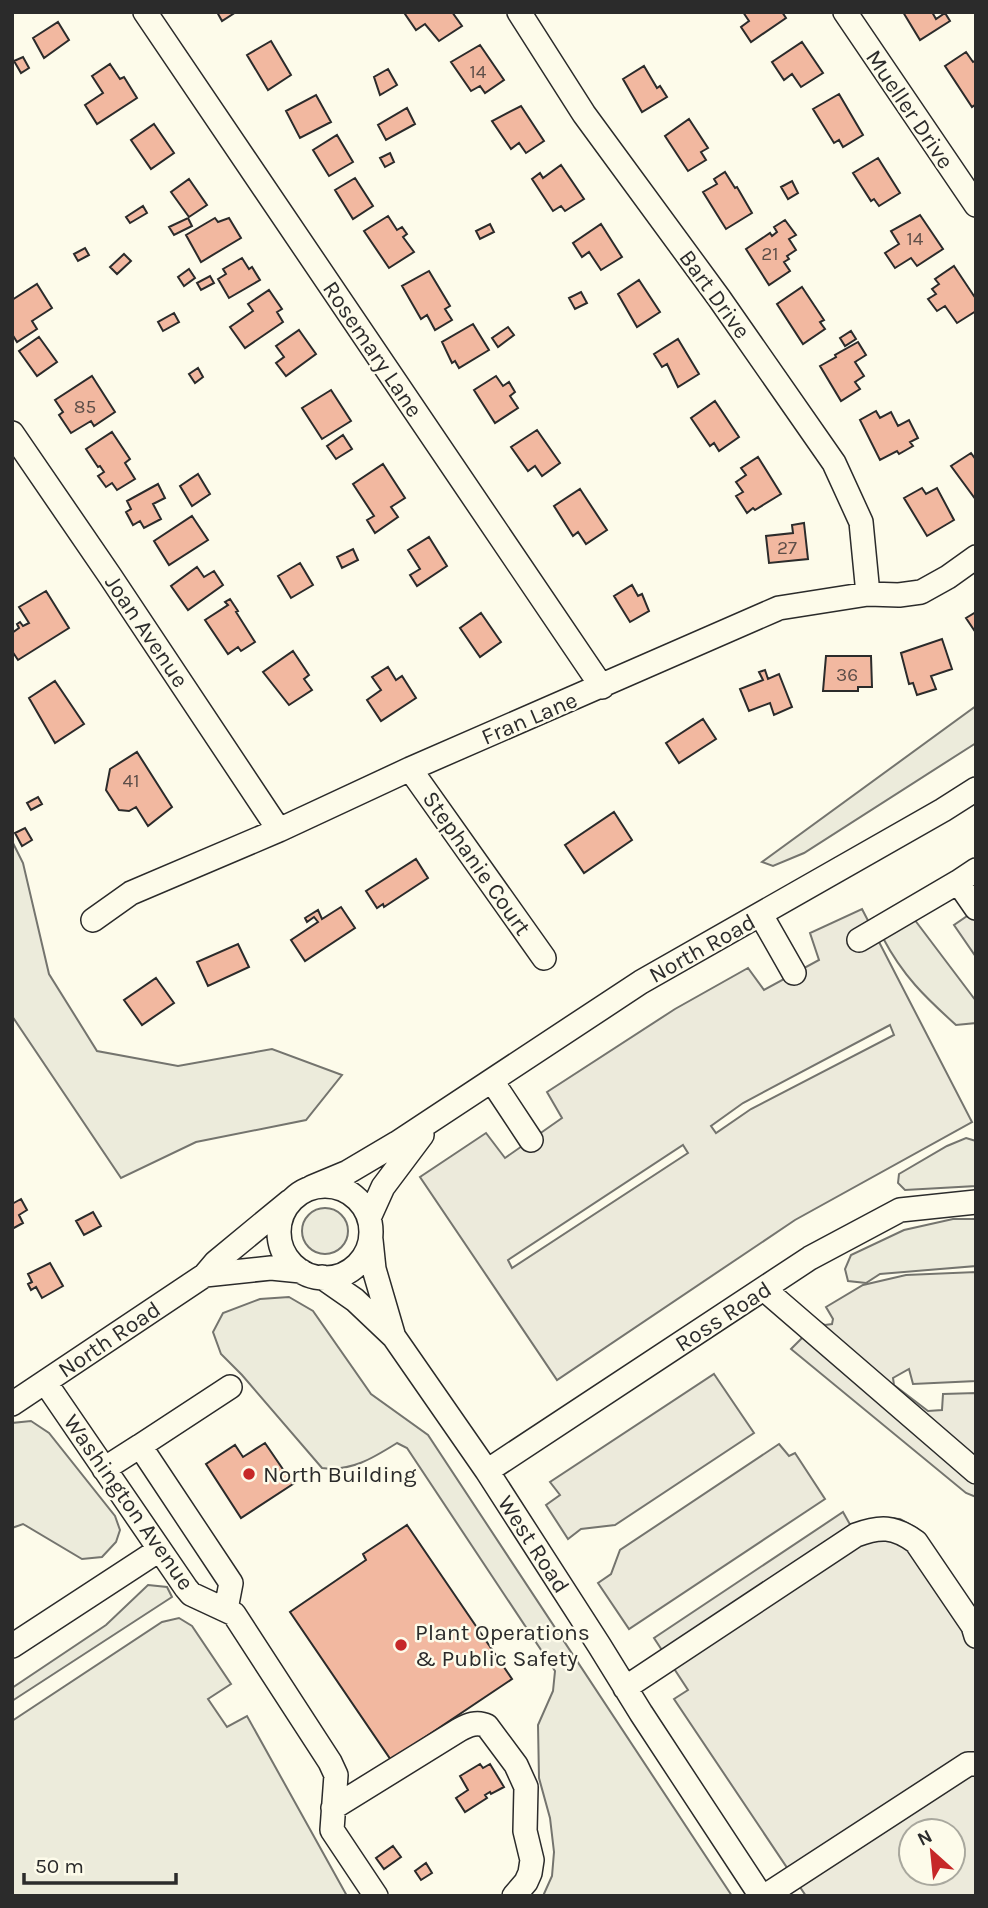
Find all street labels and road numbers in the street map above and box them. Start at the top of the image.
street label: Mueller Drive [860,45,959,174]
street label: Bart Drive [673,245,756,344]
street label: Rosemary Lane [317,276,428,422]
street label: Joan Avenue [99,570,194,693]
street label: Fran Lane [477,686,581,751]
street label: Stephanie Court [417,786,537,941]
street label: North Road [644,908,760,989]
street label: Ross Road [670,1275,776,1357]
street label: North Road [53,1295,166,1383]
street label: Washington Avenue [58,1409,199,1595]
street label: West Road [492,1490,575,1598]

